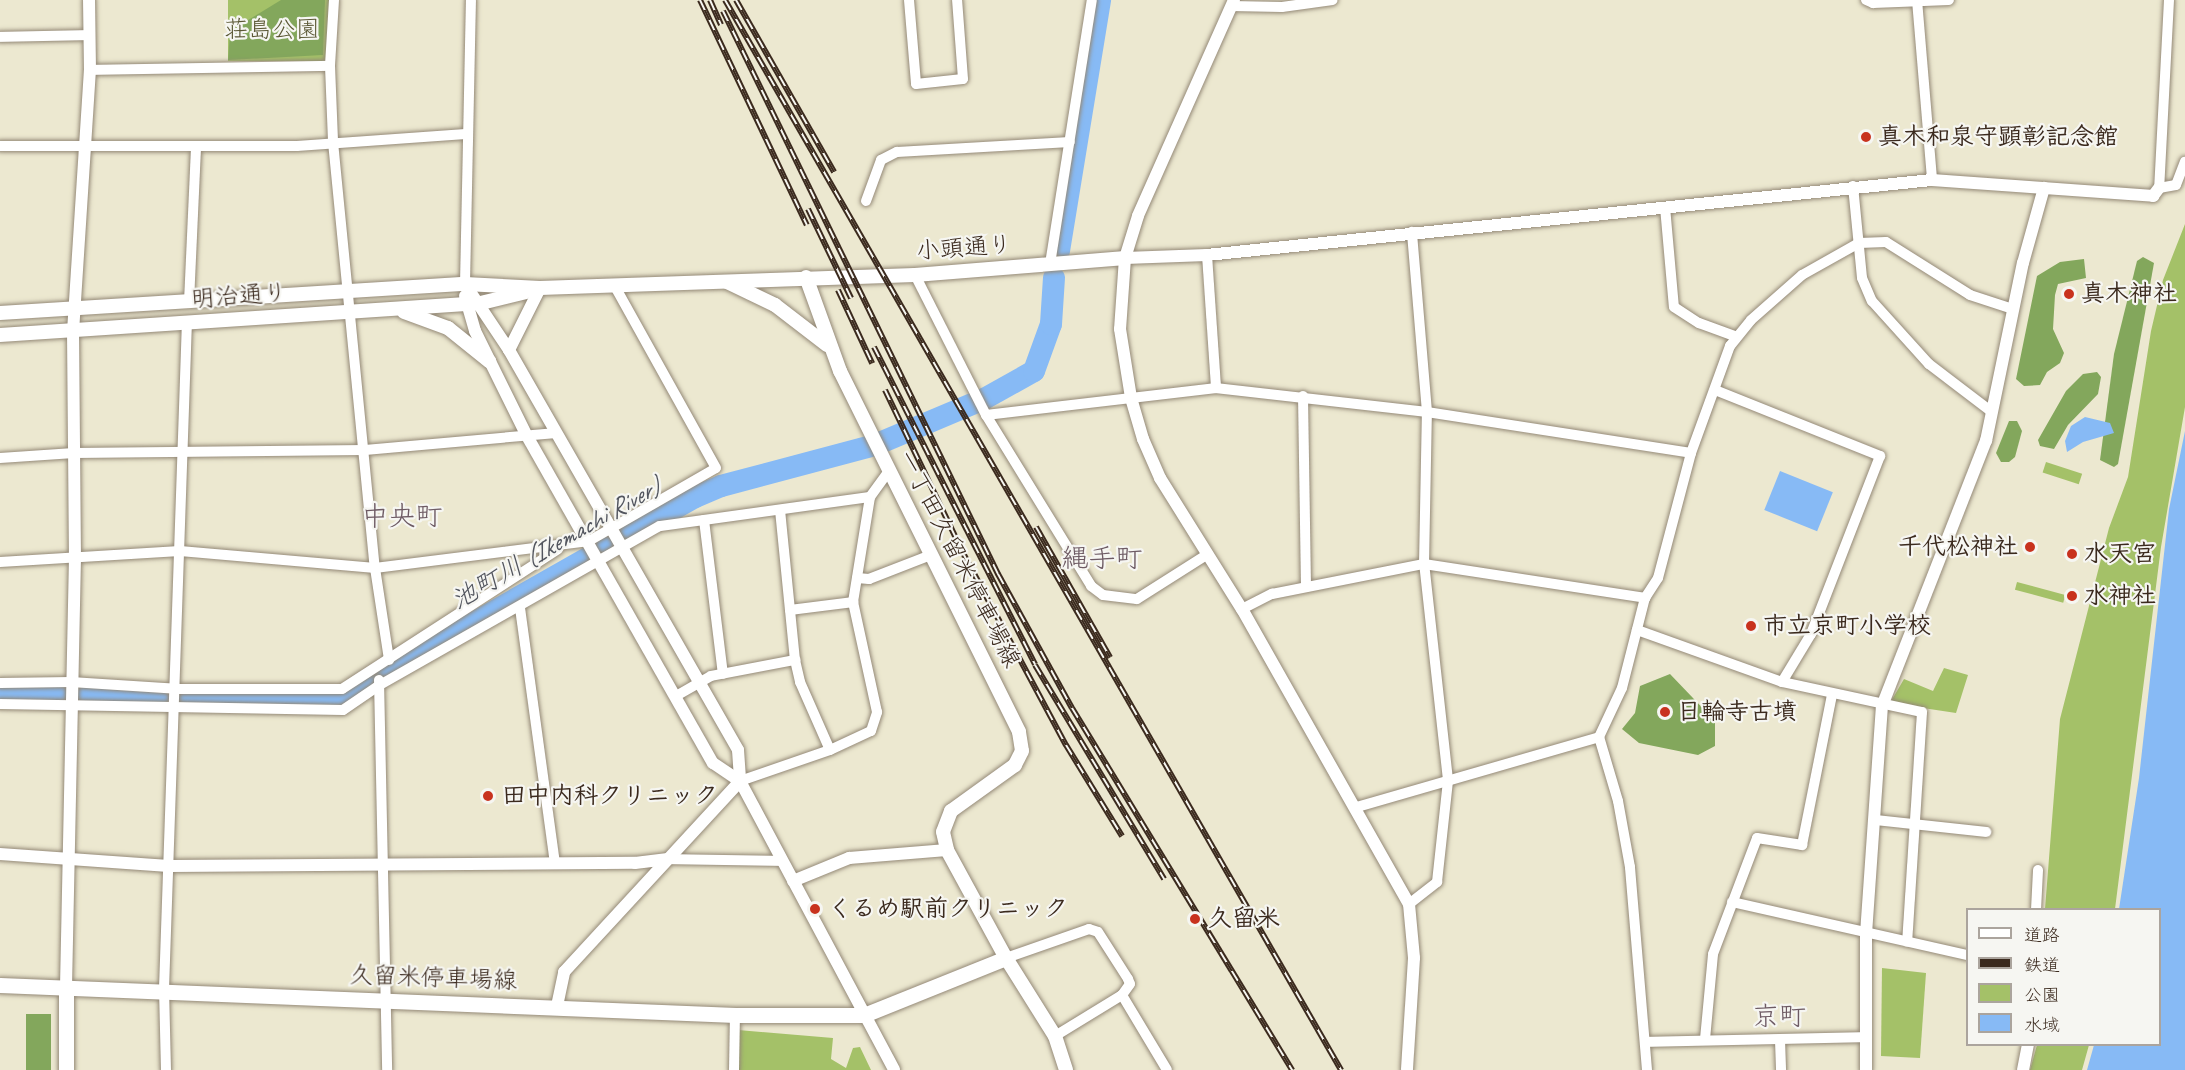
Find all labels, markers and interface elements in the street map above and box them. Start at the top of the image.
park label: 荘島公園 [224,16,320,44]
place label: 真木和泉守顕彰記念館 [1878,123,2118,151]
marker: 真木和泉守顕彰記念館 [1859,130,1873,144]
street label: 小頭通り [915,230,1013,266]
street label: 明治通り [190,278,288,314]
place label: 真木神社 [2081,280,2177,308]
marker: 真木神社 [2062,287,2076,301]
street label: 一丁田久留米停車場線 [892,446,1026,672]
water label: 池町川 (Ikemachi River) [445,472,665,616]
district label: 中央町 [362,501,442,533]
place label: 千代松神社 [1898,533,2018,561]
marker: 千代松神社 [2023,540,2037,554]
place label: 水天宮 [2084,540,2156,568]
district label: 縄手町 [1062,543,1142,575]
marker: 水天宮 [2065,547,2079,561]
place label: 水神社 [2084,582,2156,610]
marker: 水神社 [2065,589,2079,603]
place label: 市立京町小学校 [1763,612,1931,640]
marker: 市立京町小学校 [1744,619,1758,633]
place label: 日輪寺古墳 [1677,698,1797,726]
marker: 日輪寺古墳 [1658,705,1672,719]
place label: 田中内科クリニック [502,782,718,810]
marker: 田中内科クリニック [479,787,497,805]
place label: くるめ駅前クリニック [828,895,1068,923]
marker: くるめ駅前クリニック [806,900,824,918]
place label: 久留米 [1208,905,1280,933]
legend [1966,908,2161,1046]
marker: 久留米 [1186,910,1204,928]
text: 道路 [2024,924,2060,946]
text: 鉄道 [2024,954,2060,976]
street label: 久留米停車場線 [349,961,517,995]
text: 公園 [2024,984,2060,1006]
district label: 京町 [1752,1001,1806,1033]
text: 水域 [2024,1014,2060,1036]

